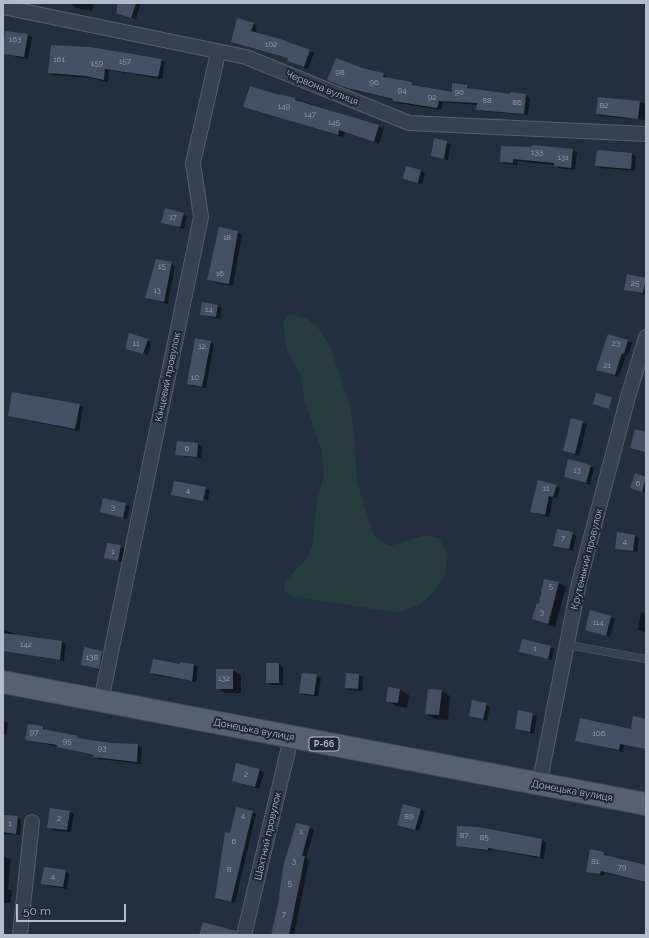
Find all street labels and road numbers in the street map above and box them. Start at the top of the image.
street label: Червона вулиця [284,68,360,108]
street label: Кінцевий провулок [153,331,183,423]
street label: Крутенький провулок [569,507,605,611]
street label: Донецька вулиця [212,716,296,744]
road number: Р-66 [309,737,339,751]
street label: Донецька вулиця [530,778,614,804]
street label: Шахтний провулок [252,791,284,881]

